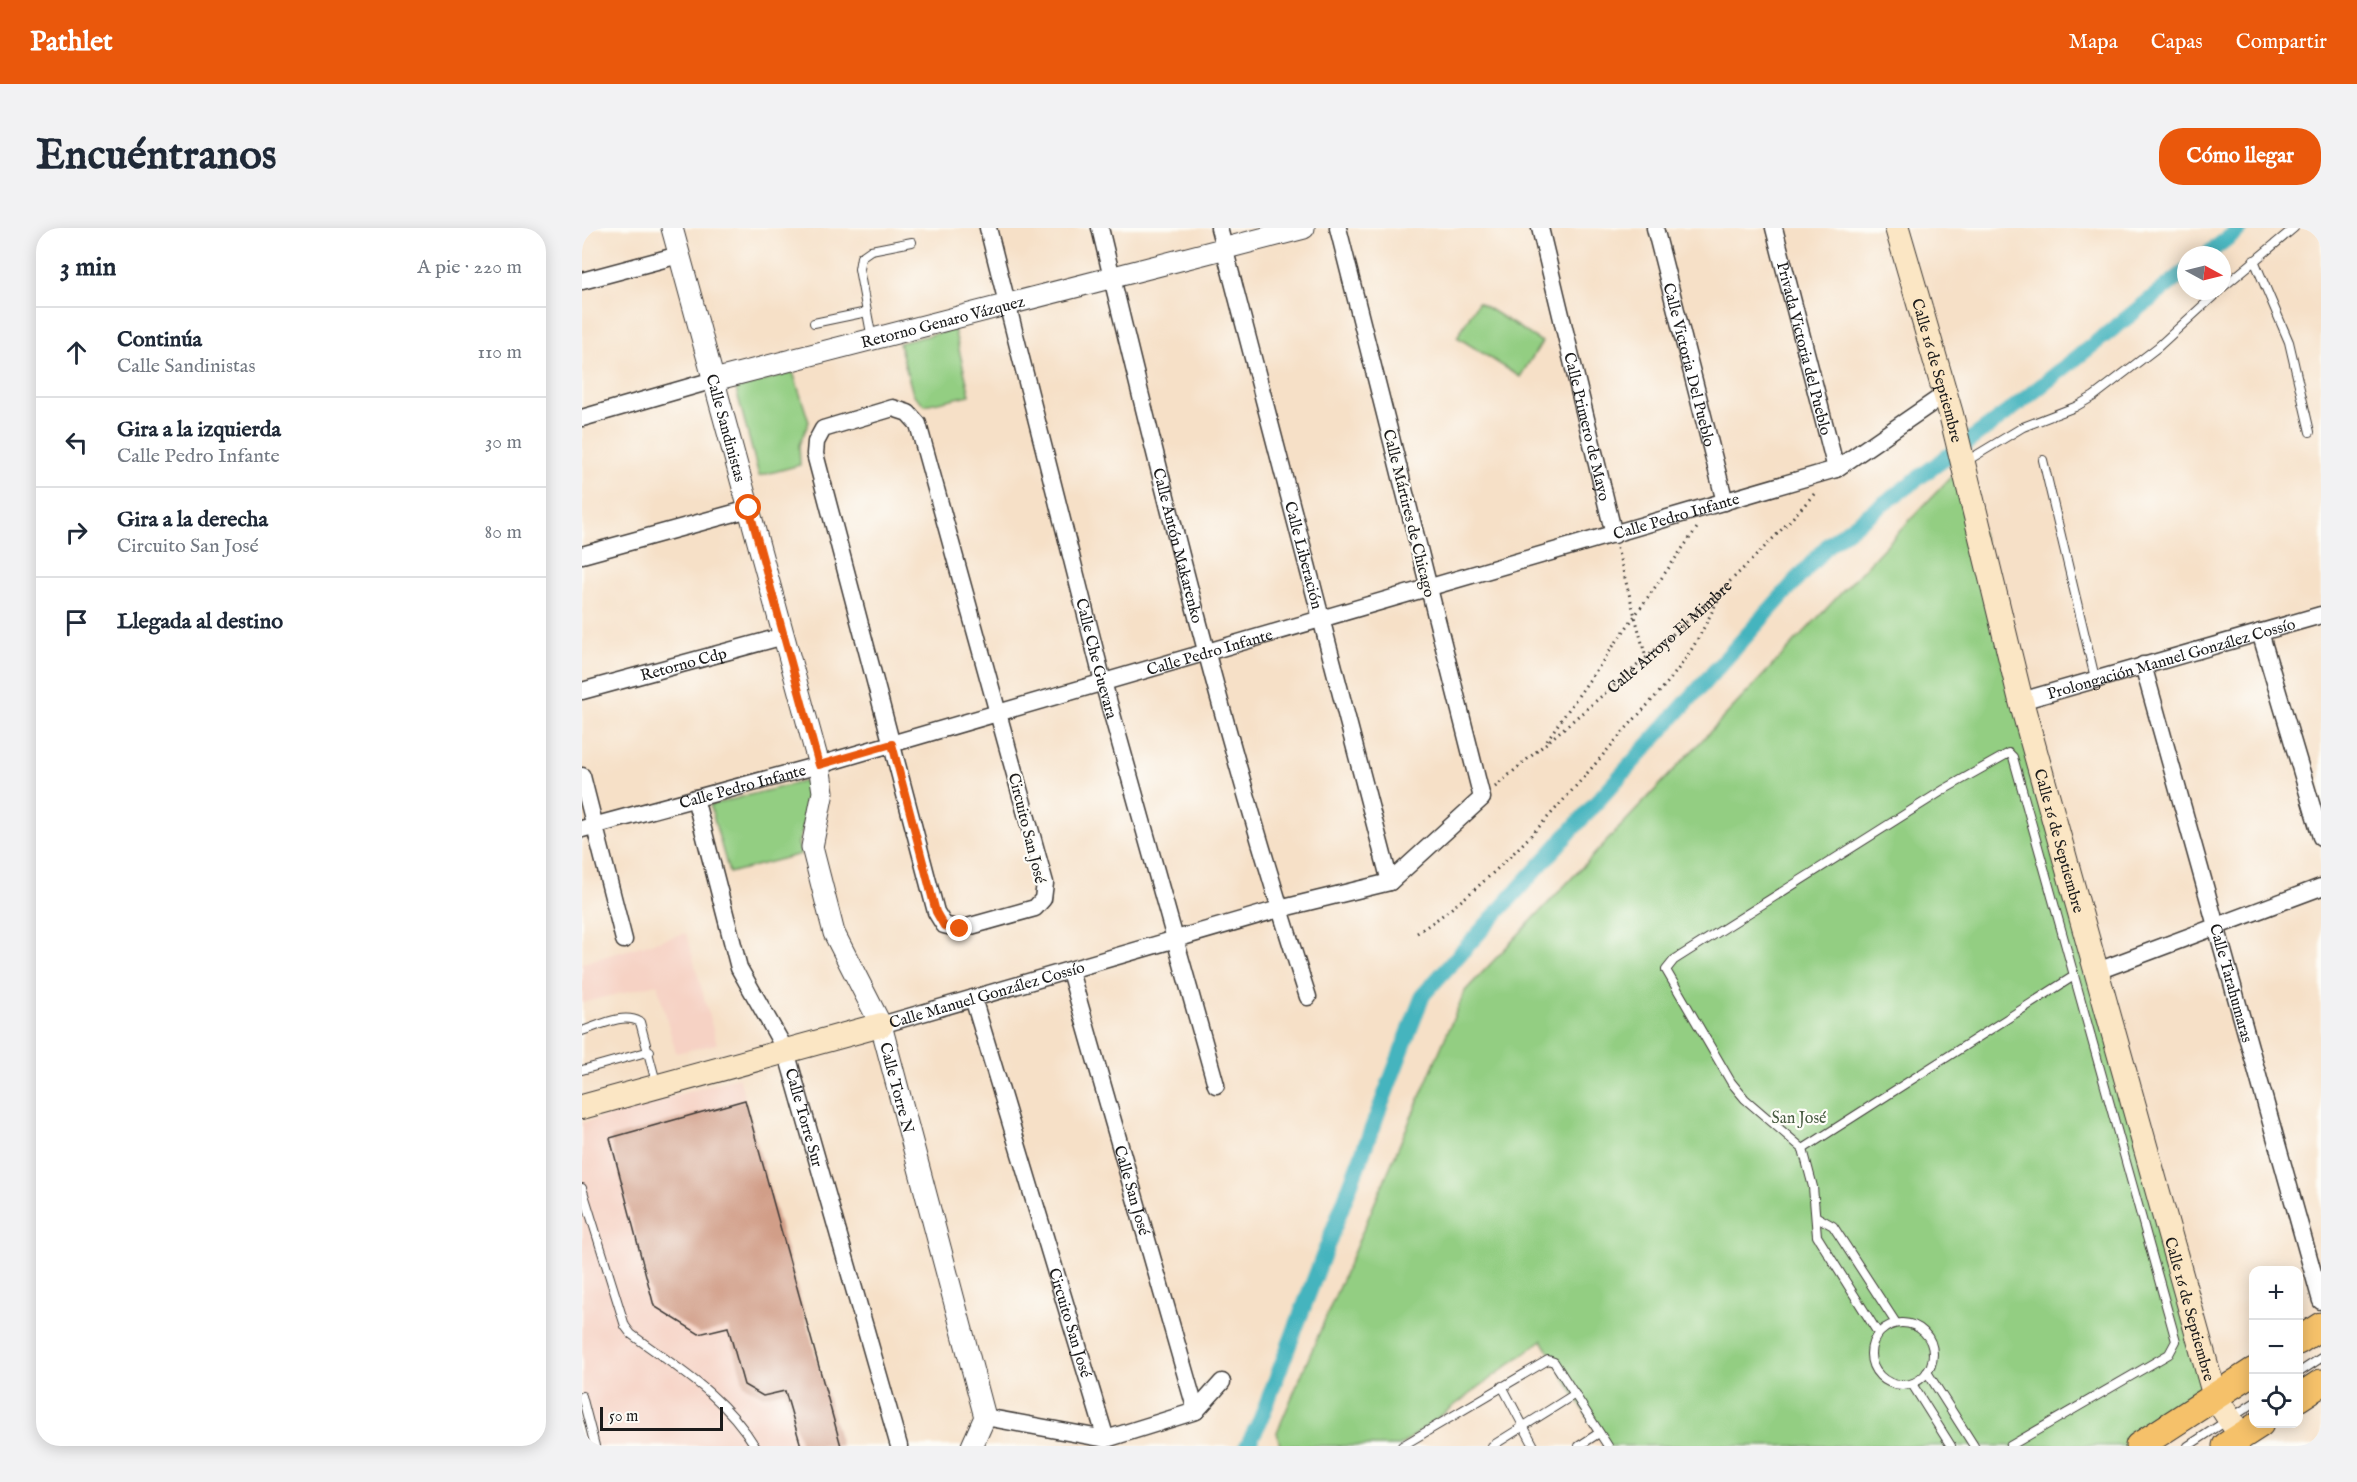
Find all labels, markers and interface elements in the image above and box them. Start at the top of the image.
text: Pathlet [30,25,113,60]
text: Mapa [2069,29,2118,56]
text: Capas [2151,29,2203,56]
text: Compartir [2236,29,2327,56]
button: Cómo llegar [2159,128,2321,185]
text: Encuéntranos [36,130,277,183]
north arrow [2177,246,2231,300]
text: 3 min [60,251,116,284]
text: A pie · 220 m [417,255,522,280]
street label: Privada Victoria del Pueblo [1771,260,1835,438]
street label: Calle Victoria Del Pueblo [1657,281,1719,450]
street label: Retorno Genaro Vázquez [859,292,1027,354]
street label: Calle 16 de Septiembre [1906,296,1966,445]
text: Continúa [117,326,202,354]
icon: ahead [60,336,93,369]
text: 110 m [478,340,522,365]
street label: Calle Primero de Mayo [1558,350,1614,504]
text: Calle Sandinistas [117,354,256,379]
street label: Calle Sandinistas [700,372,749,485]
text: Gira a la izquierda [117,416,281,444]
icon: left [60,426,93,459]
street label: Calle Mártires de Chicago [1378,427,1439,600]
text: 30 m [485,430,522,455]
text: Calle Pedro Infante [117,444,280,469]
street label: Calle Antón Makarenko [1147,466,1206,626]
street label: Calle Pedro Infante [1611,490,1742,545]
route start [735,494,761,520]
street label: Calle Liberación [1279,500,1326,612]
text: Gira a la derecha [117,506,268,534]
icon: right [60,516,93,549]
text: 80 m [485,520,522,545]
text: Circuito San José [117,534,259,559]
street label: Calle Arroyo El Mimbre [1604,577,1737,699]
street label: Calle Che Guevara [1070,596,1121,721]
icon: arrive [60,606,93,639]
text: Llegada al destino [117,608,283,636]
street label: Prolongación Manuel González Cossío [2045,615,2298,705]
street label: Calle Pedro Infante [1145,626,1275,681]
street label: Retorno Cdp [638,644,730,687]
street label: Calle Pedro Infante [677,761,808,814]
street label: Calle 16 de Septiembre [2028,767,2088,915]
street label: Circuito San José [1003,771,1049,886]
route end [946,915,972,941]
street label: Calle Tarahumaras [2204,922,2256,1045]
street label: Calle Manuel González Cossío [887,958,1088,1034]
street label: Calle Torre N [874,1041,917,1136]
street label: Calle Torre Sur [779,1066,827,1170]
park label: San José [1772,1109,1826,1129]
street label: Calle San José [1108,1143,1153,1238]
street label: Calle 16 de Septiembre [2159,1235,2218,1384]
street label: Circuito San José [1043,1266,1095,1380]
map controls [2249,1266,2303,1428]
button: + [2249,1266,2303,1320]
button: − [2249,1320,2303,1374]
button: locate [2249,1374,2303,1428]
scale bar [600,1404,723,1432]
text: 50 m [609,1407,638,1427]

